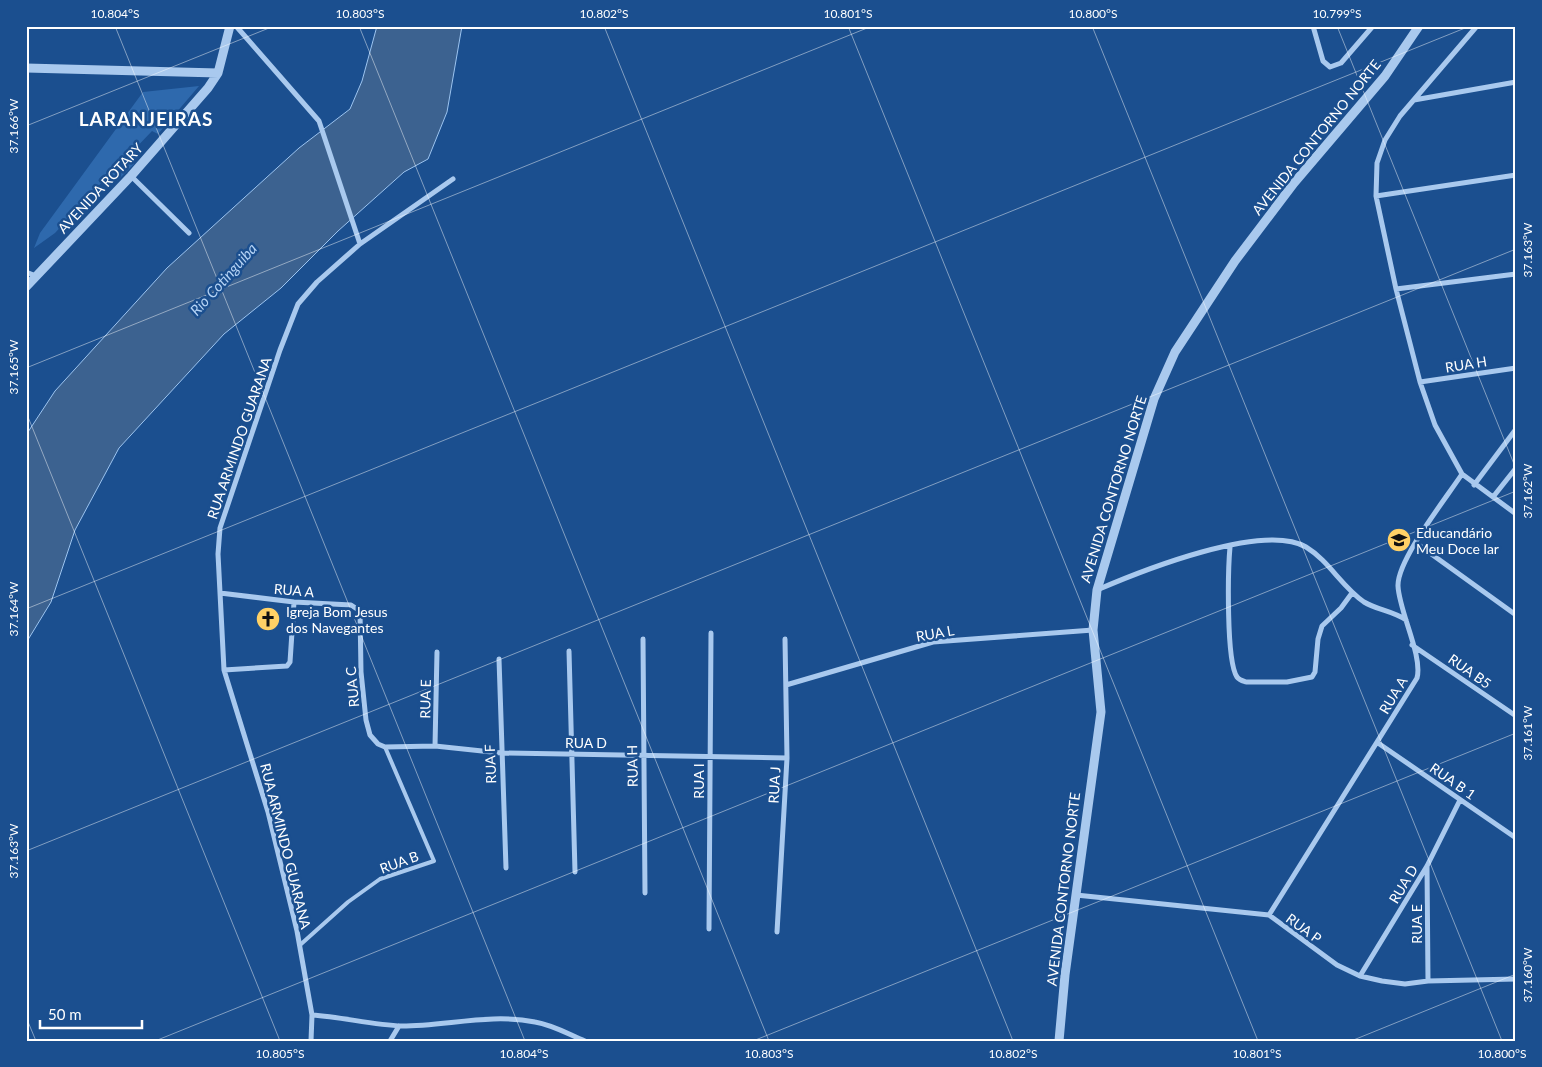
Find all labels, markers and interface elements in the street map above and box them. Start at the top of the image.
text: 10.804°S [90,6,140,21]
text: 10.803°S [335,6,385,21]
text: 10.802°S [579,6,629,21]
text: 10.801°S [823,6,873,21]
text: 10.800°S [1068,6,1118,21]
text: 10.799°S [1312,6,1362,21]
street label: AVENIDA CONTORNO NORTE [1248,56,1384,218]
text: 37.166°W [6,98,21,154]
district label: LARANJEIRAS [79,107,213,130]
street label: AVENIDA ROTARY [54,139,146,237]
text: 37.163°W [1520,222,1535,278]
water label: Rio Cotinguiba [186,239,260,319]
text: 37.165°W [6,339,21,395]
street label: RUA H [1444,352,1488,376]
street label: RUA ARMINDO GUARANA [203,354,275,521]
street label: AVENIDA CONTORNO NORTE [1076,393,1150,585]
text: 37.162°W [1520,463,1535,519]
place label: Educandário Meu Doce lar [1416,524,1499,557]
school or university icon: Educandário Meu Doce lar [1386,527,1412,553]
street label: RUA A [273,580,315,600]
text: 37.164°W [6,581,21,637]
place label: Igreja Bom Jesus dos Navegantes [286,603,388,636]
church icon: Igreja Bom Jesus dos Navegantes [255,606,281,632]
street label: RUA L [915,621,955,645]
street label: RUA B5 [1445,650,1495,692]
street label: RUA C [342,665,362,708]
street label: RUA A [1375,673,1411,717]
street label: RUA E [416,679,434,719]
text: 37.161°W [1520,705,1535,761]
street label: RUA D [565,734,607,751]
street label: RUA F [481,744,499,784]
street label: RUA H [623,745,641,787]
street label: RUA B 1 [1427,759,1479,803]
street label: RUA ARMINDO GUARANA [257,761,315,931]
street label: RUA I [690,763,707,799]
street label: RUA J [765,766,783,804]
street label: AVENIDA CONTORNO NORTE [1043,791,1083,987]
text: 37.163°W [6,823,21,879]
street label: RUA B [377,847,421,877]
street label: RUA D [1385,862,1421,906]
street label: RUA E [1408,904,1425,944]
street label: RUA P [1283,909,1325,947]
text: 37.160°W [1520,947,1535,1003]
scale bar [40,997,142,1029]
text: 50 m [48,1005,82,1023]
text: 10.805°S [255,1046,305,1061]
text: 10.804°S [499,1046,549,1061]
text: 10.803°S [744,1046,794,1061]
text: 10.802°S [988,1046,1038,1061]
text: 10.801°S [1232,1046,1282,1061]
text: 10.800°S [1477,1046,1527,1061]

